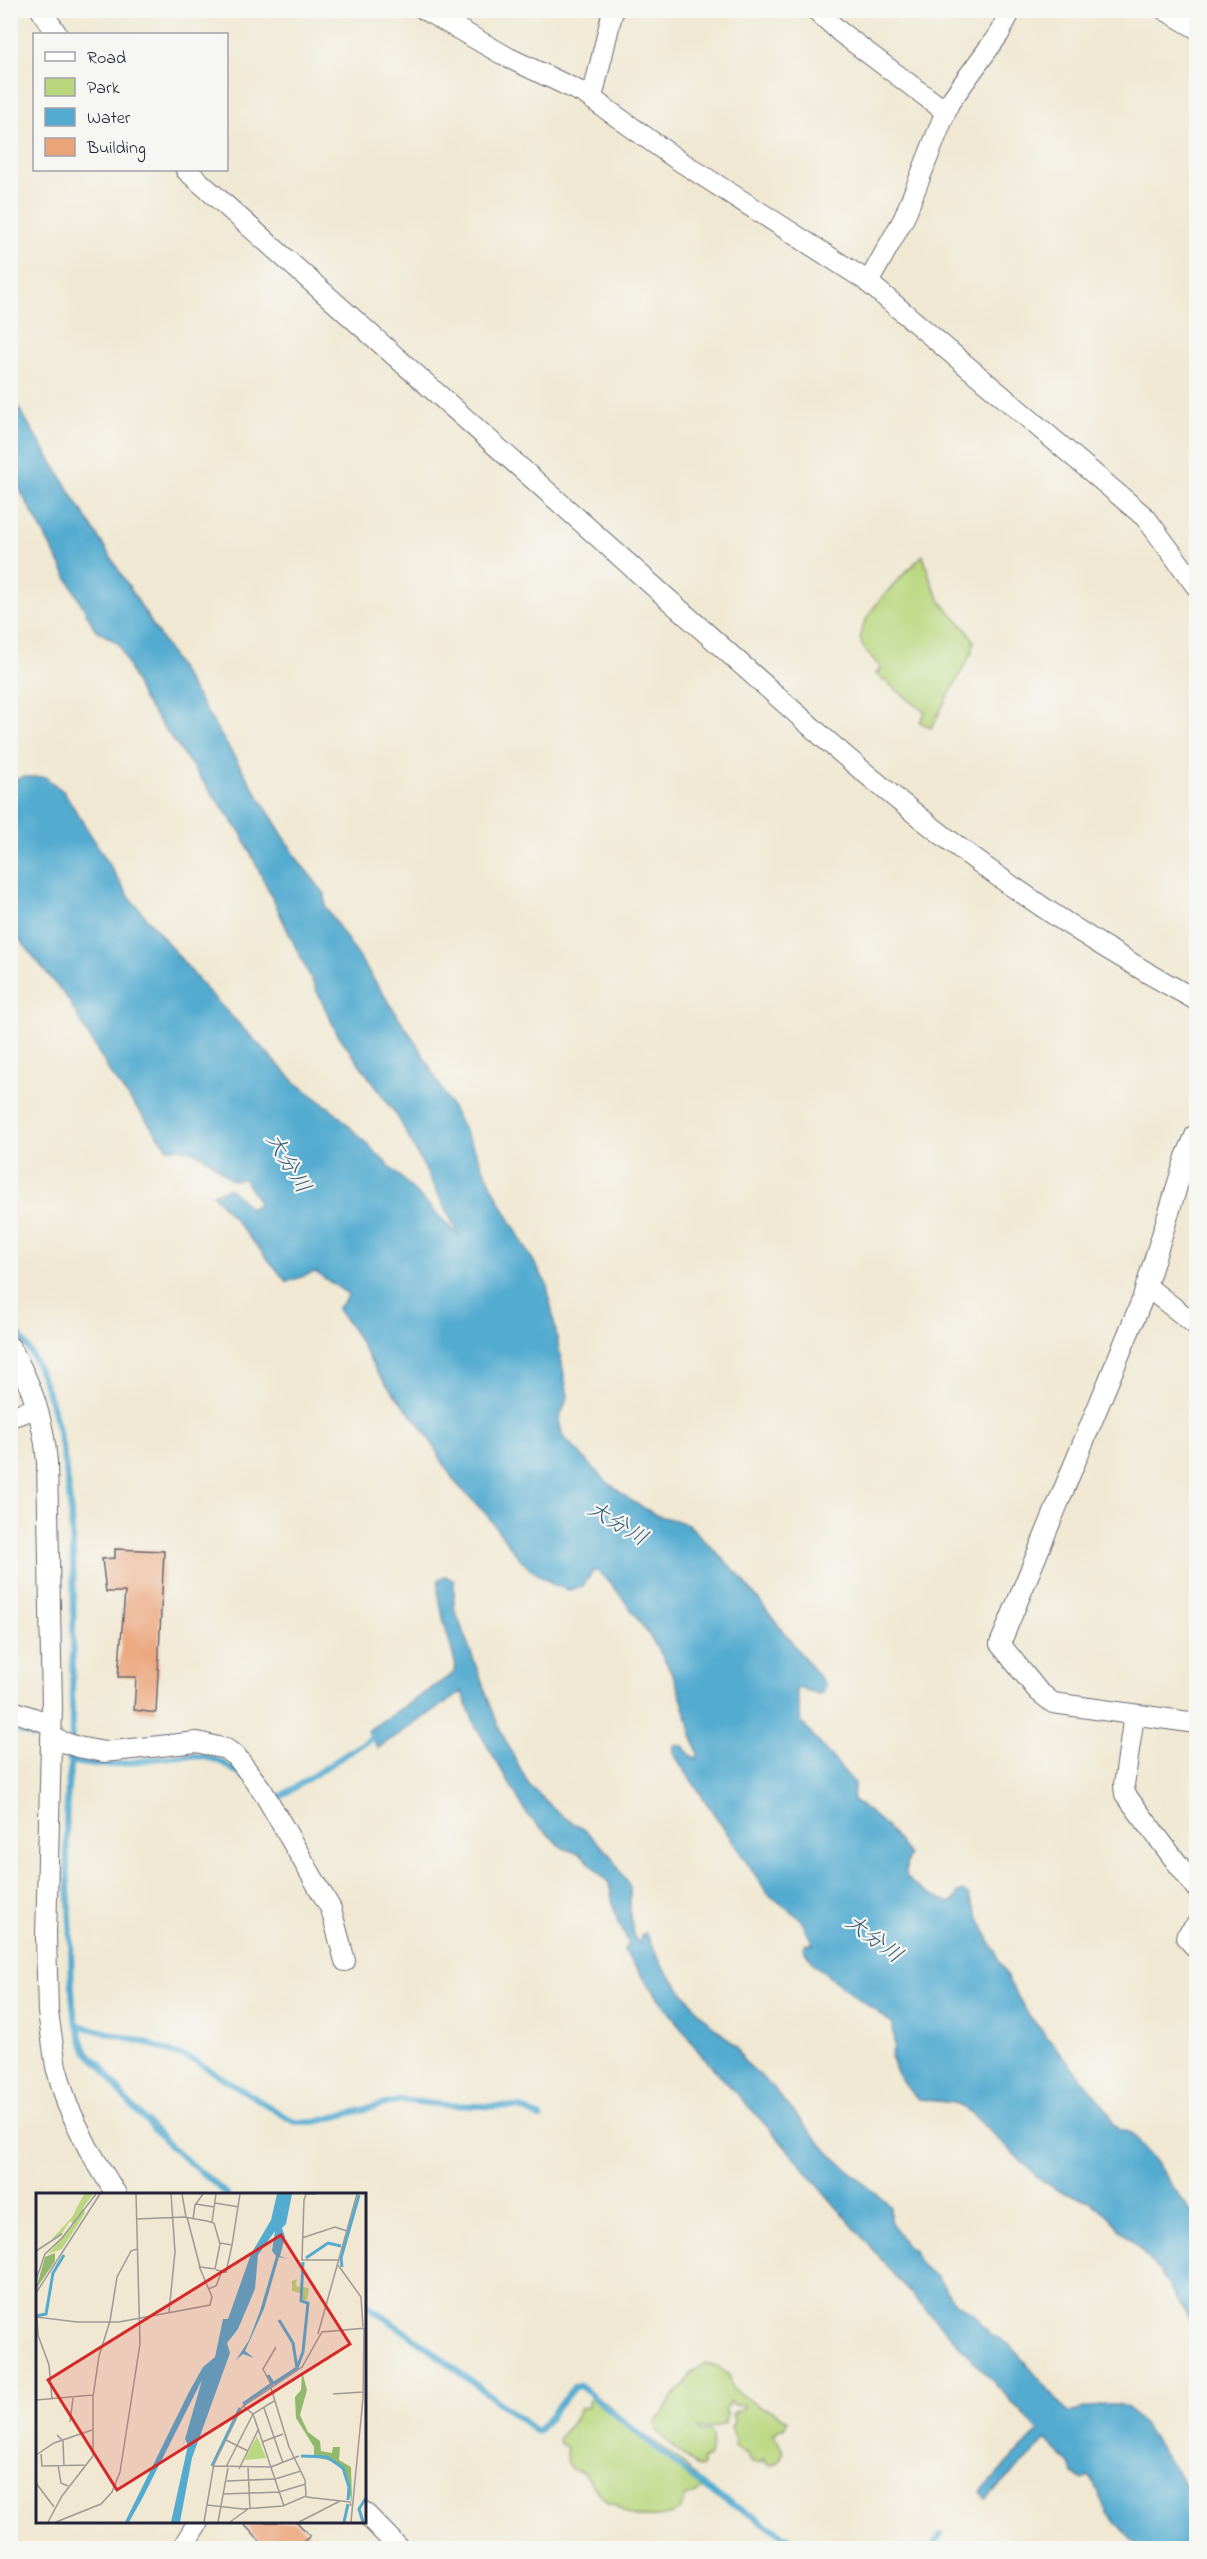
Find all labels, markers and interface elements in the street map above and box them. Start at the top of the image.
legend [33,33,228,171]
text: Road [87,46,126,72]
text: Park [87,76,120,102]
text: Water [87,106,131,132]
text: Building [86,136,146,163]
water label: 大分川 [256,1127,318,1201]
water label: 大分川 [580,1494,654,1556]
water label: 大分川 [837,1907,909,1973]
inset map [36,2193,366,2523]

